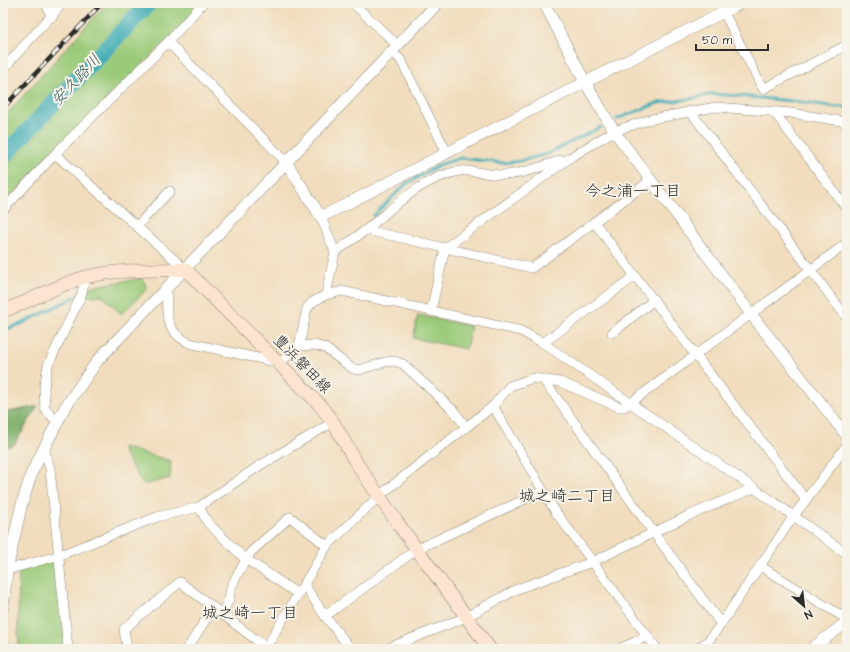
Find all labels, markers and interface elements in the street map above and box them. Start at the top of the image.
scale bar [696,26,768,52]
text: 50 m [702,32,733,49]
water label: 安久路川 [46,49,106,111]
district label: 今之浦一丁目 [585,180,681,202]
street label: 豊浜磐田線 [268,330,336,398]
district label: 城之崎二丁目 [519,485,615,507]
north arrow [784,586,824,626]
district label: 城之崎一丁目 [202,602,298,624]
text: N [802,606,815,623]

